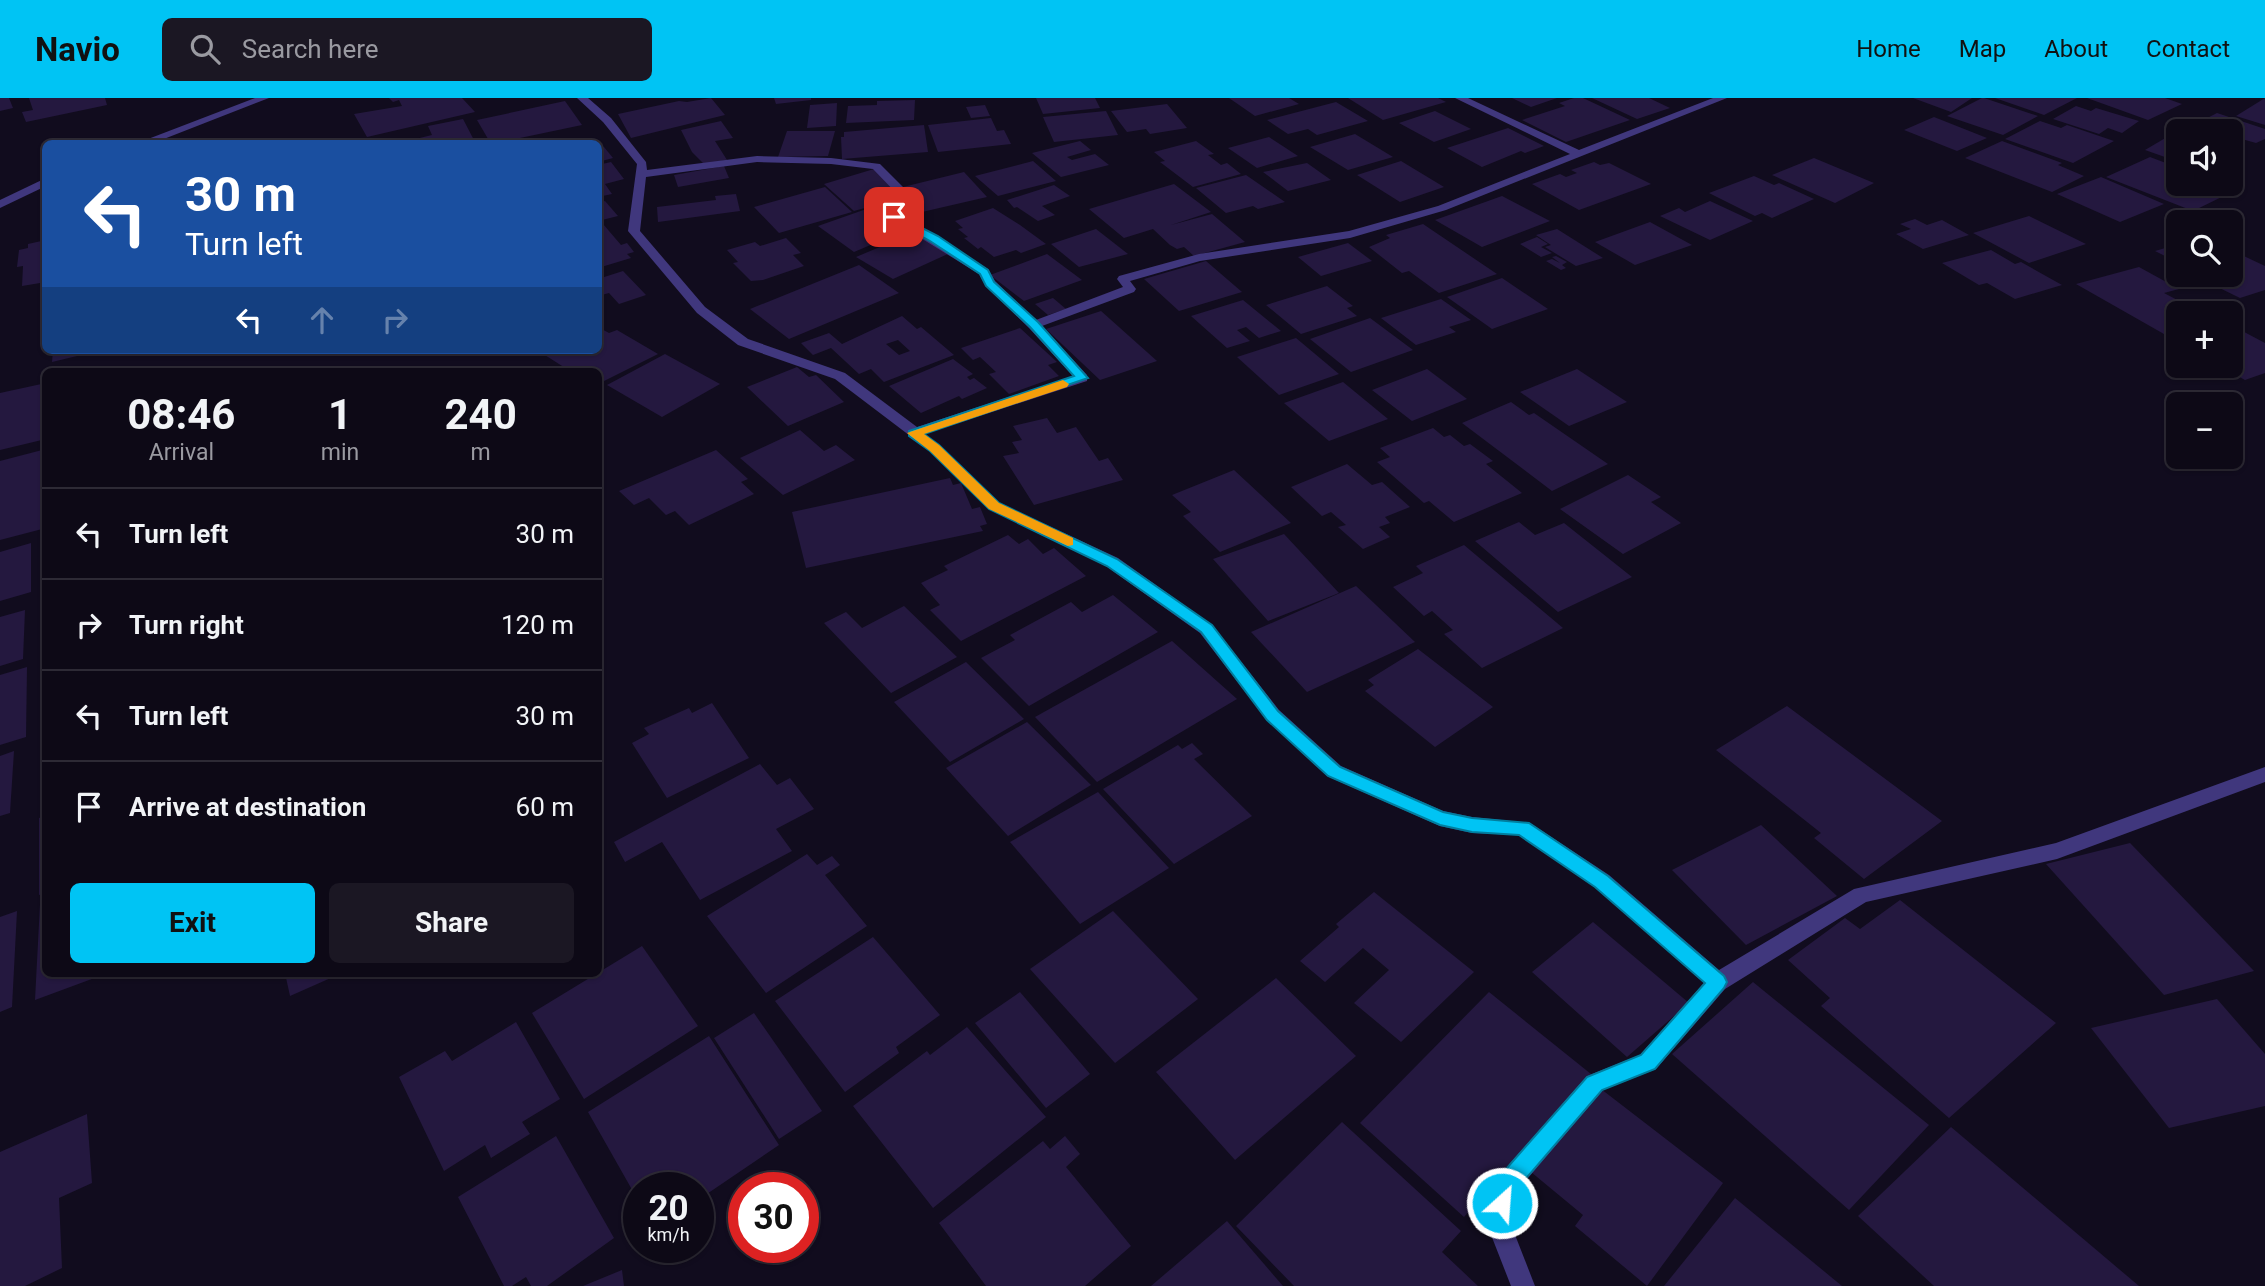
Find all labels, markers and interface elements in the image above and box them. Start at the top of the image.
search box [162,18,652,81]
text: Navio [35,30,120,69]
icon: search [186,30,224,68]
text: Search here [242,34,379,64]
text: Home [1856,35,1921,63]
text: Map [1959,35,2006,63]
text: About [2044,35,2108,63]
text: Contact [2146,35,2230,63]
map controls [2166,119,2243,469]
button: sound [2166,119,2243,196]
text: 30 m [185,166,296,223]
icon: left [70,168,161,259]
pin [864,187,924,247]
icon: arrive [875,198,913,236]
button: search [2166,210,2243,287]
text: Turn left [185,225,303,263]
icon: left [230,301,268,339]
icon: ahead [303,301,341,339]
icon: right [376,301,414,339]
button: + [2166,301,2243,378]
text: 08:46 [127,390,235,439]
text: 1 [328,390,352,439]
text: 240 [444,390,517,439]
button: − [2166,392,2243,469]
text: Arrival [149,439,214,466]
text: min [321,439,359,466]
text: m [471,439,491,466]
icon: left [70,515,108,553]
text: Turn left [129,519,228,549]
text: 30 m [516,519,574,549]
icon: right [70,606,108,644]
text: Turn right [129,610,244,640]
text: 120 m [501,610,574,640]
icon: left [70,697,108,735]
text: Turn left [129,701,228,731]
text: 30 m [516,701,574,731]
icon: arrive [70,788,108,826]
text: Arrive at destination [129,792,366,822]
text: 60 m [516,792,574,822]
button: Exit [70,883,315,963]
button: Share [329,883,574,963]
position arrow [1465,1166,1539,1240]
speed limit sign: 30 [728,1172,819,1263]
text: 20 [648,1188,689,1229]
text: km/h [647,1224,690,1245]

